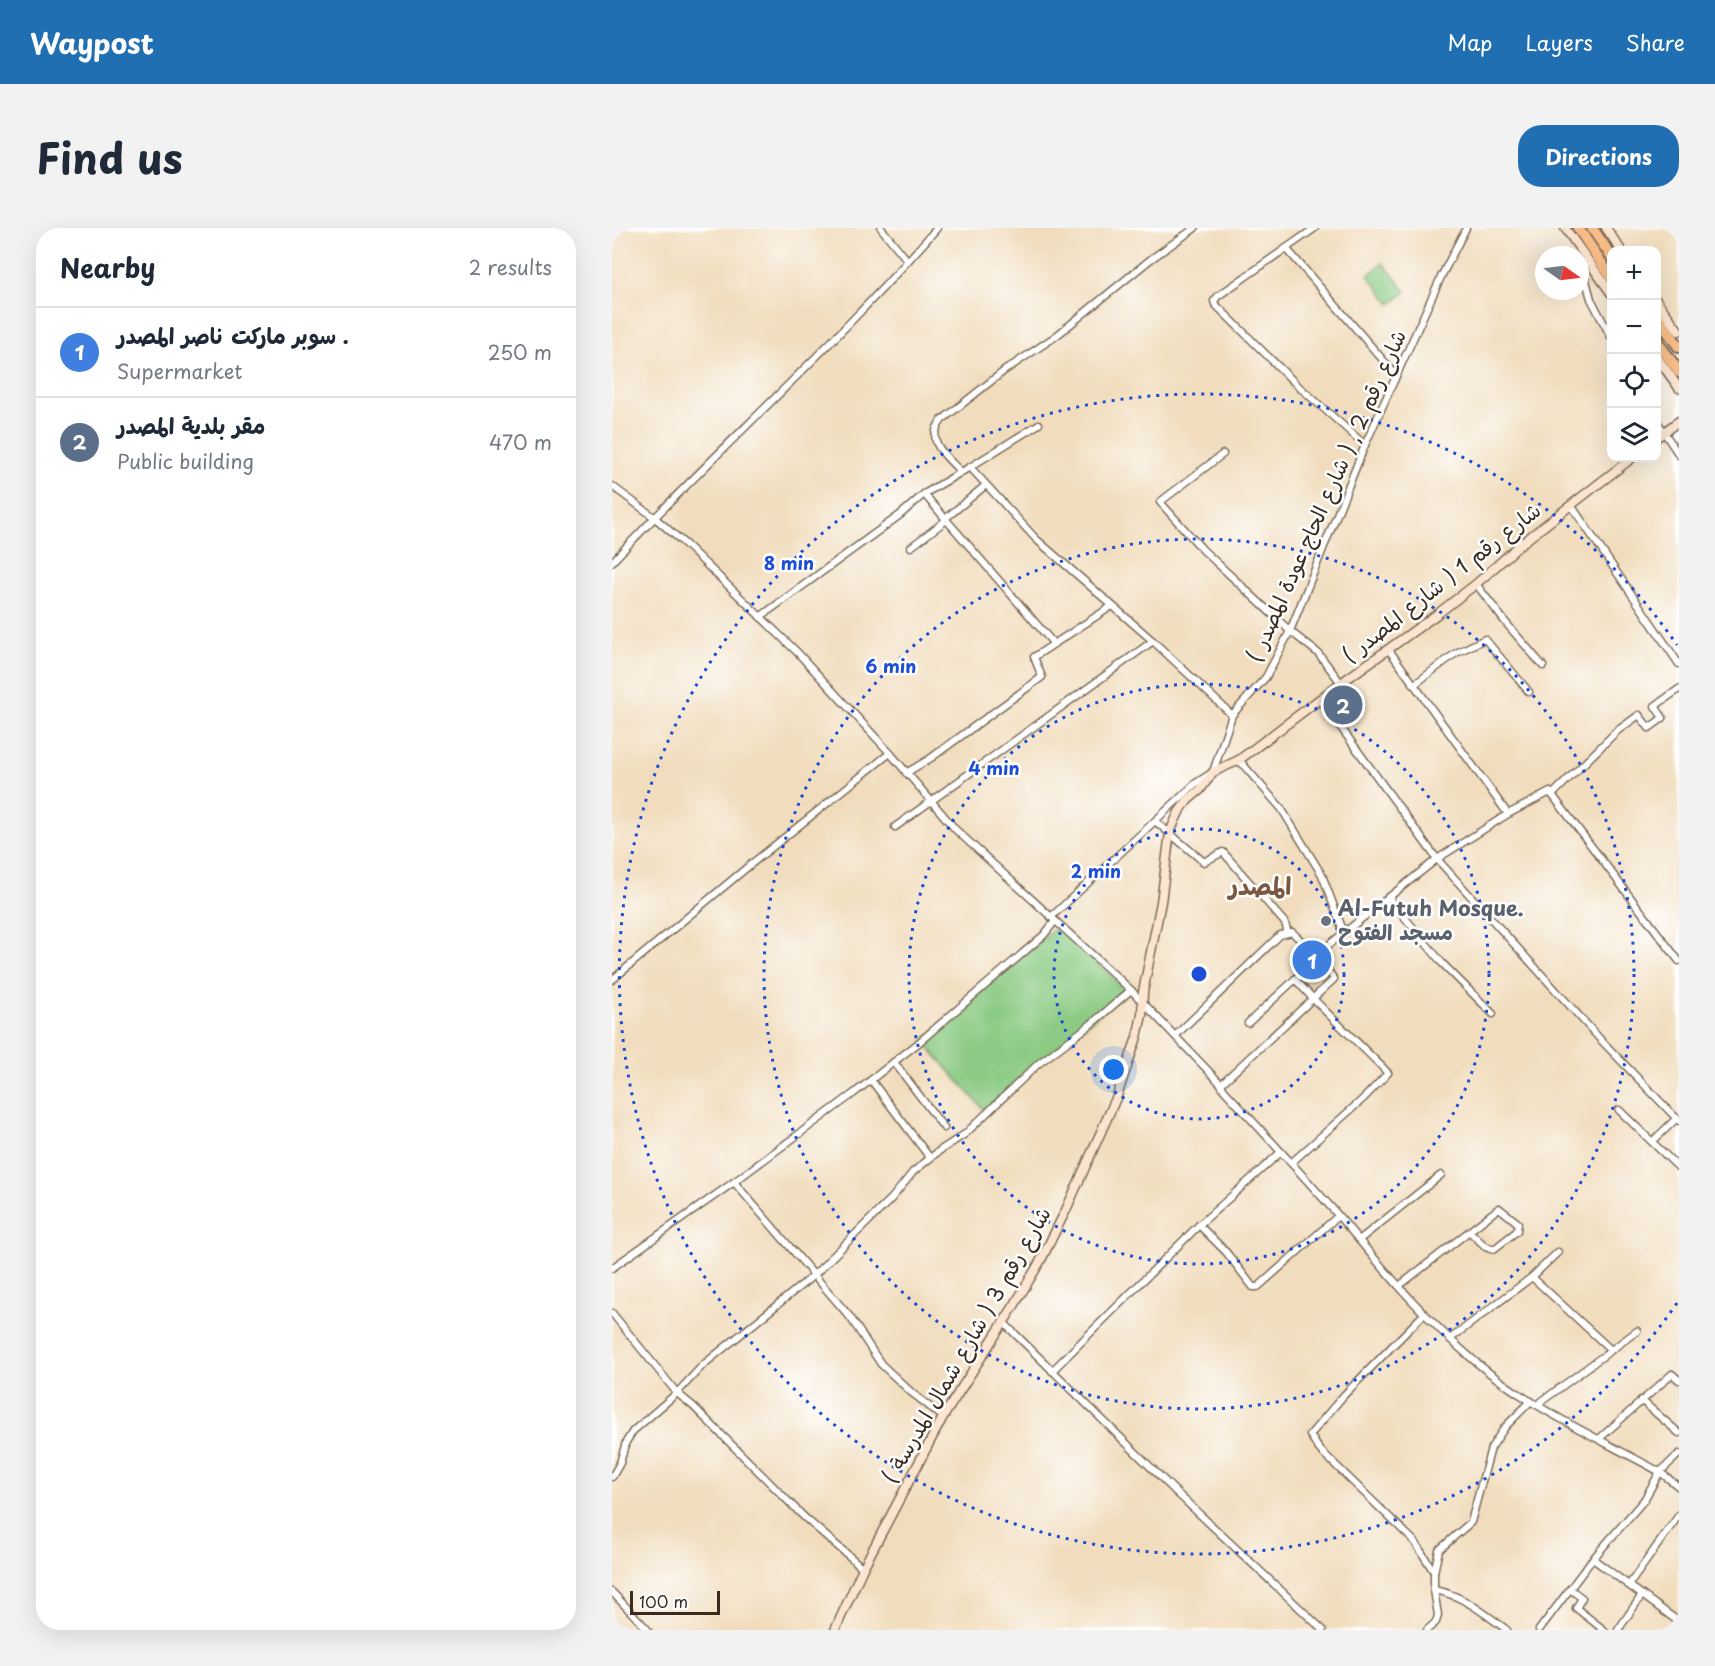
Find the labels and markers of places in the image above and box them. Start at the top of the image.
pin: 2 [1324,682,1362,728]
place label: Al-Futuh Mosque. مسجد الفتوح [1338,891,1524,947]
marker: Al-Futuh Mosque. مسجد الفتوح [1319,914,1333,928]
pin: 1 [1292,938,1332,982]
centre of rings [1189,964,1209,984]

